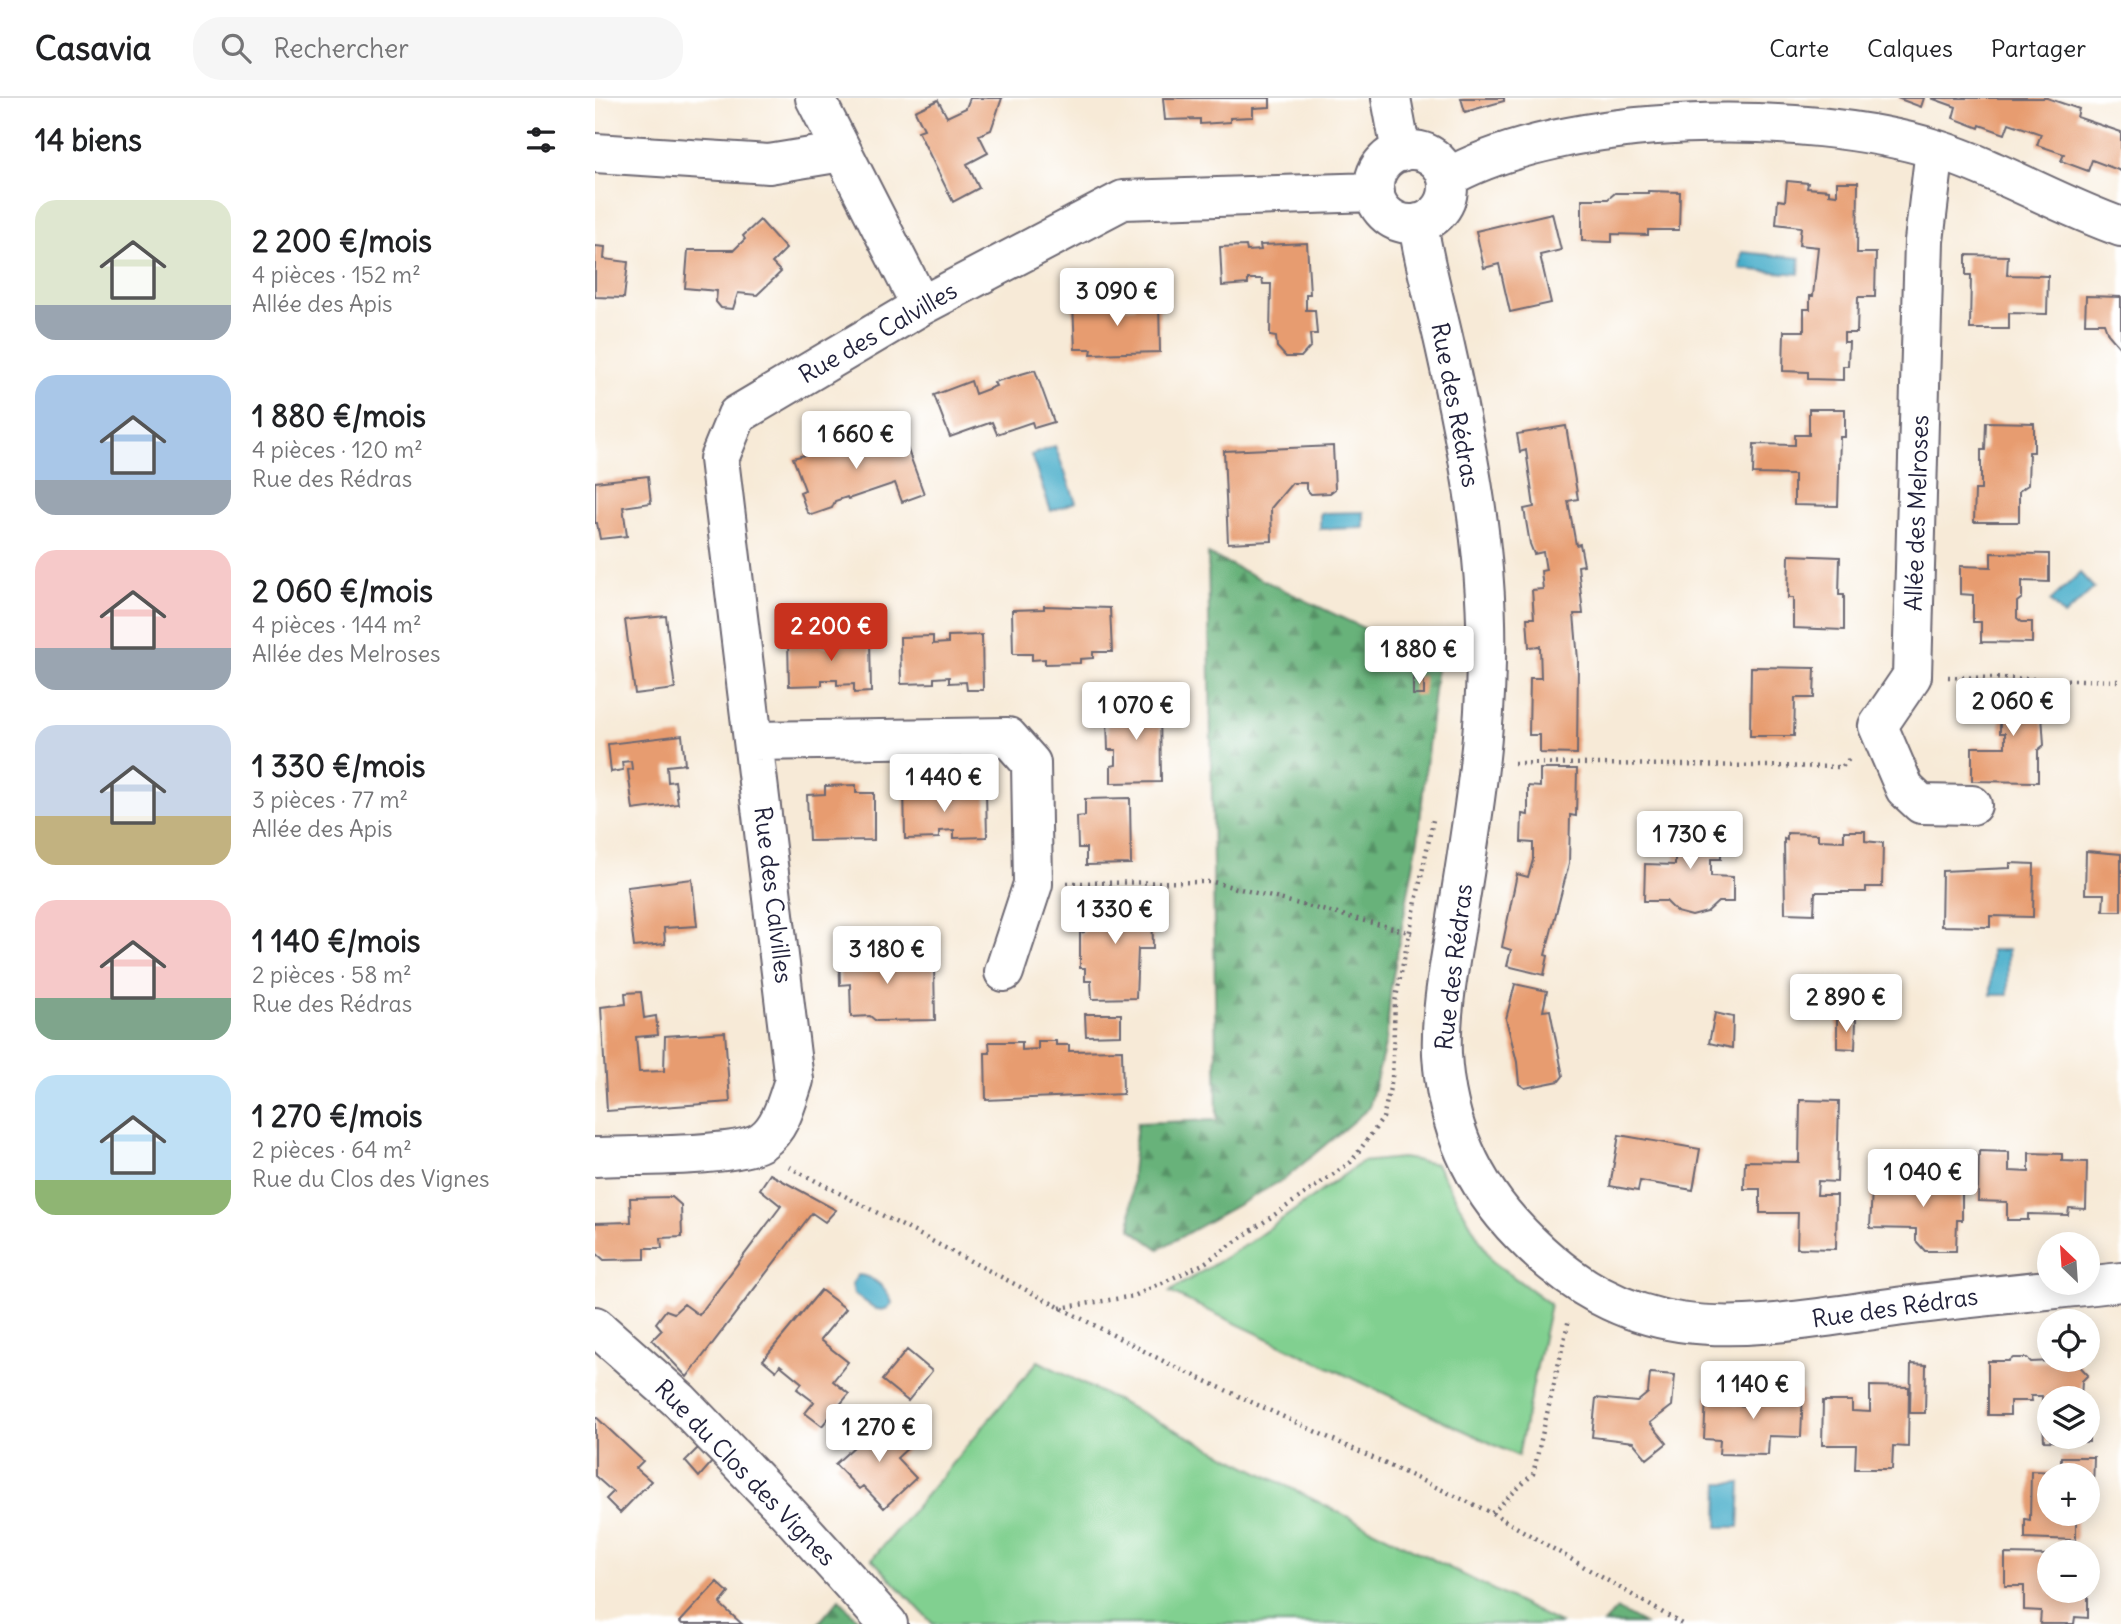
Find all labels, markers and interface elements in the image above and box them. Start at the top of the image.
search box [193,17,683,80]
text: Casavia [35,27,151,69]
icon: search [217,29,255,67]
text: Rechercher [273,32,409,65]
text: Carte [1769,33,1829,63]
text: Calques [1867,33,1953,63]
text: Partager [1991,33,2086,63]
text: 14 biens [35,121,142,159]
icon: filters [522,121,560,159]
text: 2 200 €/mois [252,222,432,260]
icon: home [91,228,175,312]
text: 4 pièces · 152 m² [252,260,421,289]
pin: 3 090 € [1052,268,1182,328]
street label: Rue des Calvilles [793,275,962,390]
text: 3 090 € [1076,276,1158,305]
text: Allée des Apis [252,289,393,318]
street label: Rue des Rédras [1425,320,1487,490]
text: 1 880 €/mois [252,397,426,435]
icon: home [91,403,175,487]
pin: 1 660 € [791,412,921,471]
street label: Allée des Melroses [1898,414,1934,612]
text: 1 660 € [818,419,894,448]
text: 4 pièces · 120 m² [252,435,423,464]
text: Rue des Rédras [252,464,412,493]
text: 2 060 €/mois [252,572,433,610]
icon: home [91,578,175,662]
pin: 2 200 € [766,603,896,663]
text: 4 pièces · 144 m² [252,610,422,639]
text: 2 200 € [790,611,872,640]
pin: 1 880 € [1354,626,1484,686]
text: 1 880 € [1381,634,1457,663]
text: Allée des Melroses [252,639,441,668]
pin: 2 060 € [1948,678,2078,738]
pin: 1 070 € [1071,682,1201,742]
text: 2 060 € [1972,686,2054,715]
text: 1 070 € [1098,690,1174,719]
text: 1 330 €/mois [252,747,425,785]
icon: home [91,753,175,837]
pin: 1 440 € [879,754,1009,814]
text: 1 440 € [906,762,982,791]
text: 3 pièces · 77 m² [252,785,408,814]
street label: Rue des Calvilles [748,805,800,985]
pin: 1 730 € [1625,812,1755,871]
text: Allée des Apis [252,814,393,843]
text: 1 730 € [1653,819,1727,848]
street label: Rue des Rédras [1428,882,1478,1052]
pin: 1 330 € [1050,886,1180,946]
text: 1 330 € [1077,894,1153,923]
text: 1 140 €/mois [252,922,421,960]
pin: 3 180 € [822,926,952,986]
icon: home [91,928,175,1012]
text: 3 180 € [849,934,925,963]
text: 2 pièces · 58 m² [252,960,412,989]
pin: 2 890 € [1781,974,1911,1034]
text: 2 890 € [1806,982,1886,1011]
text: Rue des Rédras [252,989,412,1018]
text: 1 270 €/mois [252,1097,422,1135]
icon: home [91,1103,175,1187]
text: 2 pièces · 64 m² [252,1135,412,1164]
pin: 1 040 € [1858,1150,1988,1209]
text: 1 040 € [1884,1157,1962,1186]
text: Rue du Clos des Vignes [252,1164,490,1193]
north arrow [2037,1232,2100,1295]
map controls [2037,1232,2100,1603]
street label: Rue des Rédras [1810,1281,1980,1333]
button: locate [2037,1309,2100,1372]
pin: 1 140 € [1688,1362,1818,1421]
text: 1 140 € [1717,1369,1789,1398]
street label: Rue du Clos des Vignes [649,1373,843,1572]
button: layers [2037,1386,2100,1449]
pin: 1 270 € [814,1404,944,1464]
text: 1 270 € [842,1412,916,1441]
button: + [2037,1463,2100,1526]
button: − [2037,1540,2100,1603]

